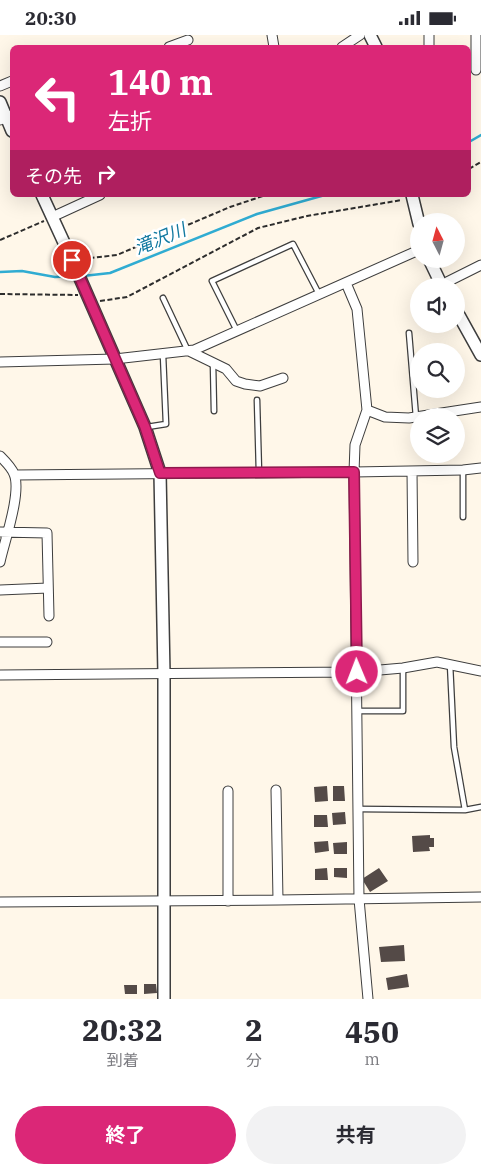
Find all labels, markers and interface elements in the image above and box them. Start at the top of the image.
text: 20:30 [25,6,76,30]
text: 140 m [108,59,213,105]
icon: left [25,65,90,130]
text: 左折 [108,106,152,135]
icon: right [92,160,120,188]
text: その先 [25,164,82,188]
north arrow [410,213,465,267]
map controls [410,213,465,463]
water label: 滝沢川 [130,217,191,259]
pin [51,239,93,281]
icon: arrive [58,246,86,274]
button: sound [410,278,465,333]
button: search [410,343,465,398]
button: layers [410,408,465,463]
position arrow [330,645,382,697]
text: 20:32 [82,1010,163,1049]
text: 2 [245,1010,263,1049]
text: 450 [345,1012,399,1051]
text: m [364,1049,380,1069]
text: 到着 [107,1050,139,1070]
text: 分 [246,1050,262,1070]
button: 終了 [15,1106,236,1164]
button: 共有 [246,1106,466,1164]

